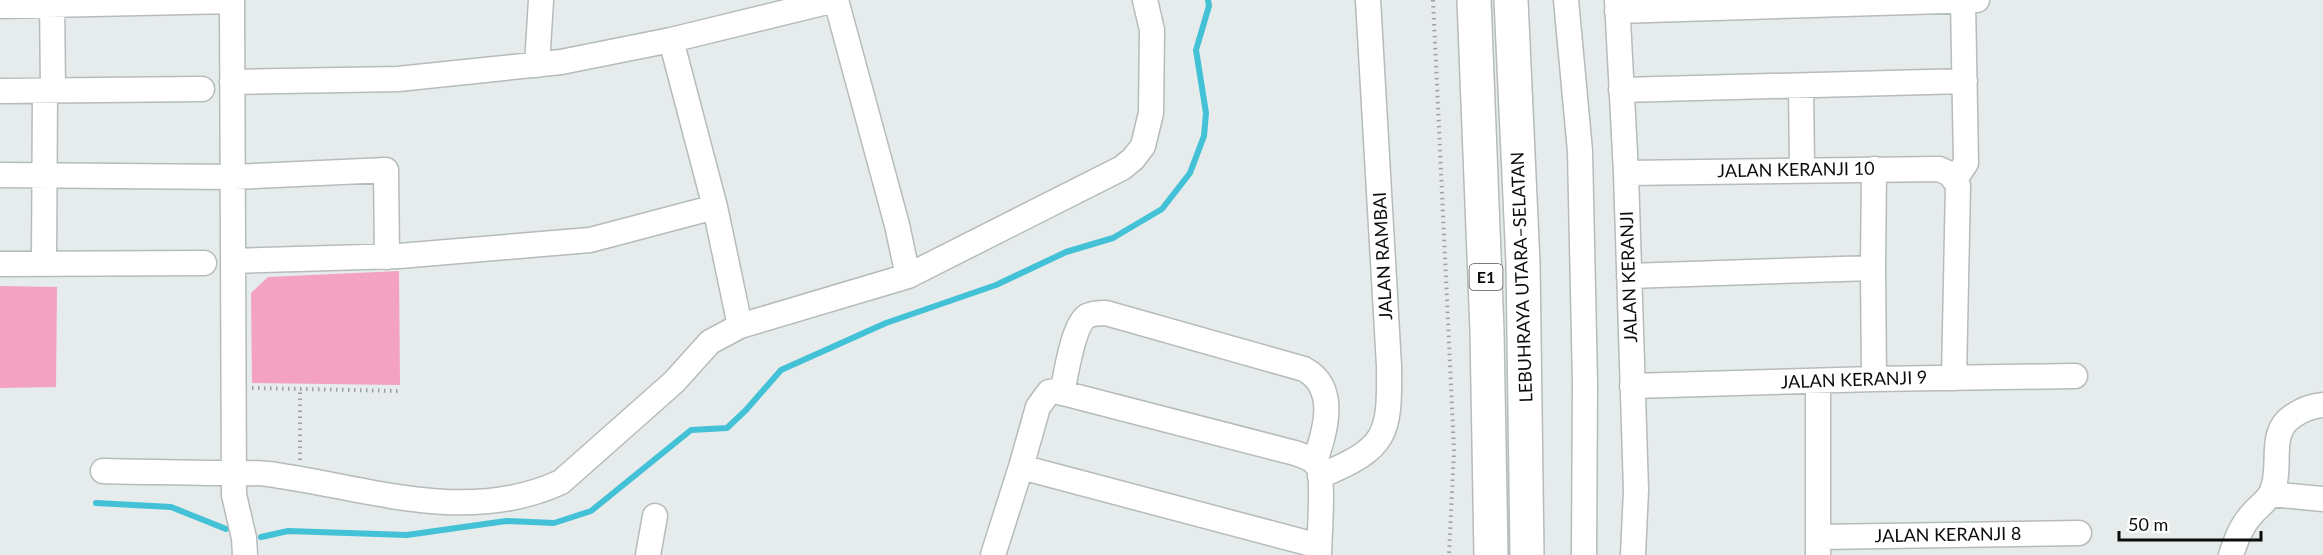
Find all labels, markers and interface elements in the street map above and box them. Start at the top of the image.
street label: LEBUHRAYA UTARA–SELATAN [1506,151,1536,403]
street label: JALAN KERANJI 10 [1717,157,1875,181]
street label: JALAN RAMBAI [1368,191,1396,321]
street label: JALAN KERANJI [1615,211,1641,343]
road number: E1 [1470,264,1502,290]
street label: JALAN KERANJI 9 [1780,365,1928,393]
scale bar [2119,504,2262,542]
text: 50 m [2128,513,2168,535]
street label: JALAN KERANJI 8 [1874,522,2021,546]

